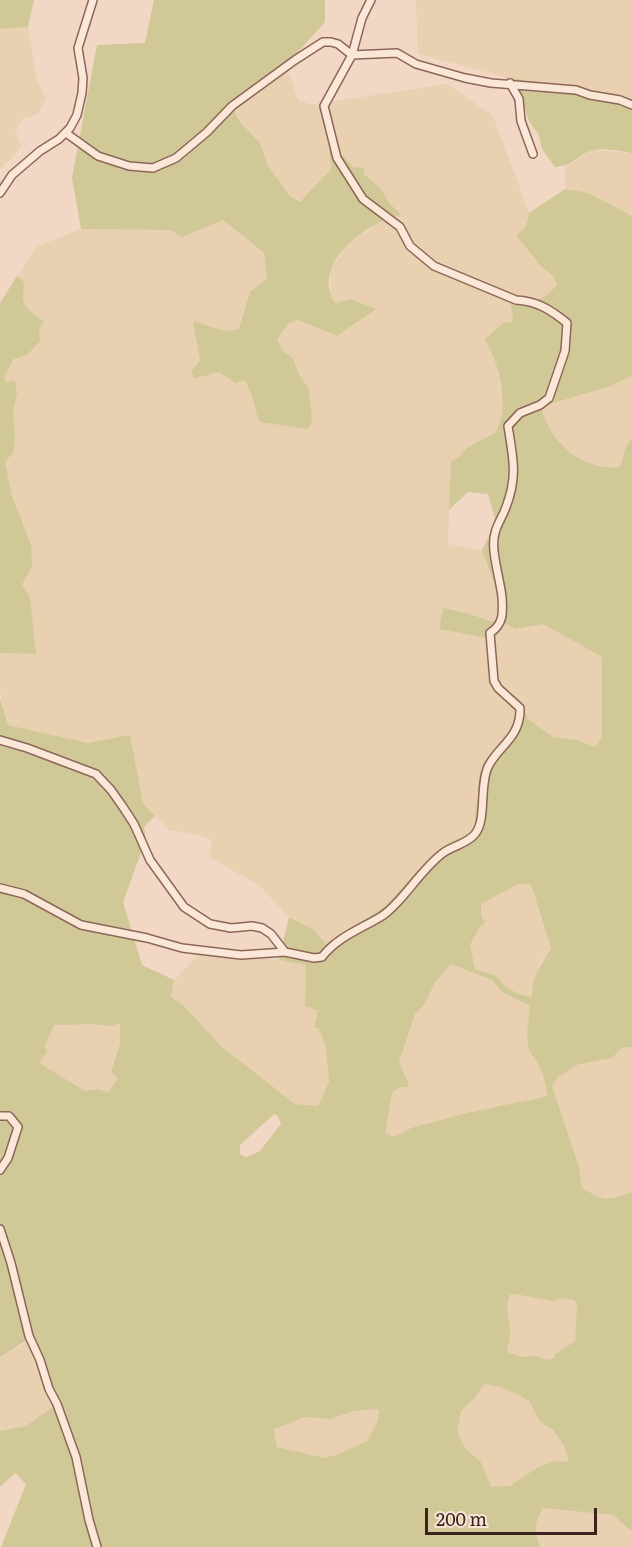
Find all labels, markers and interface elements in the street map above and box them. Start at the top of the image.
scale bar [428,1496,600,1534]
text: 200 m [436,1505,487,1532]

